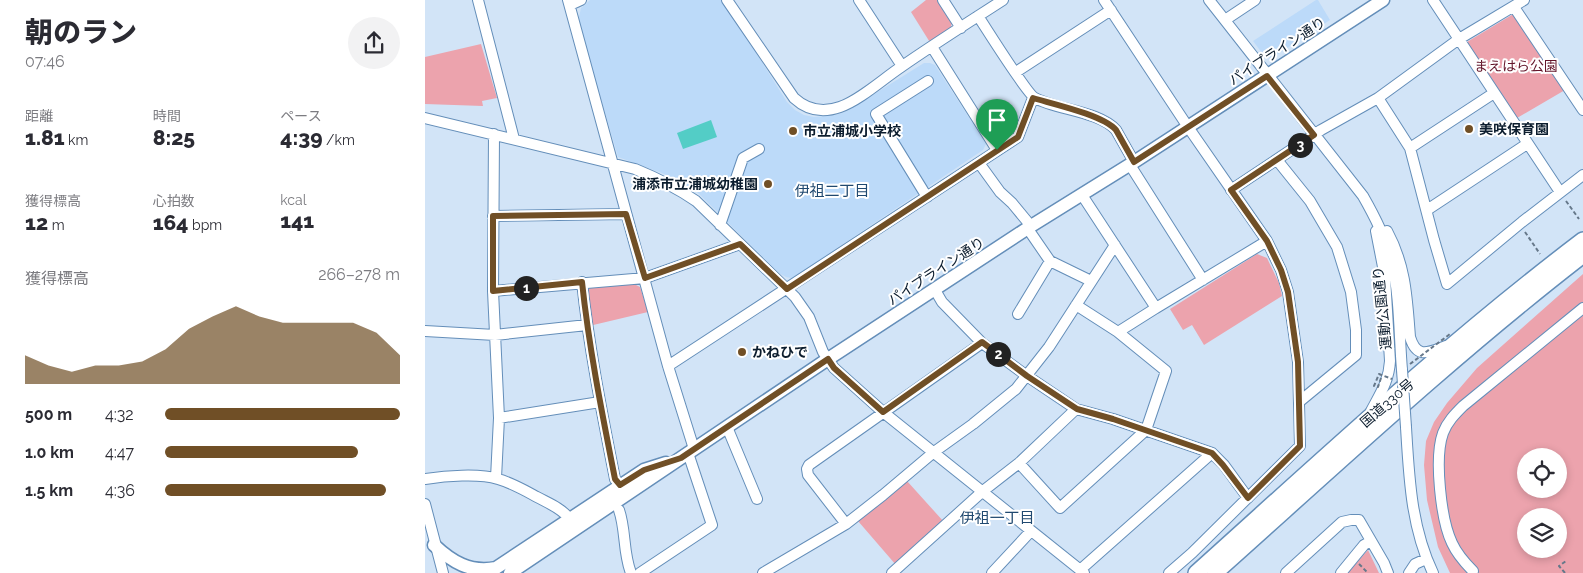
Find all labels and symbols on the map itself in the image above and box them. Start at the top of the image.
street label: パイプライン通り [1226,14,1328,88]
park label: まえはら公園 [1474,58,1558,74]
pin [976,99,1018,150]
place label: 美咲保育園 [1479,121,1549,137]
place label: 市立浦城小学校 [803,123,901,139]
marker: 美咲保育園 [1463,123,1475,135]
marker: 市立浦城小学校 [787,125,799,137]
pin: 3 [1287,132,1313,158]
place label: 浦添市立浦城幼稚園 [632,176,758,192]
marker: 浦添市立浦城幼稚園 [762,178,774,190]
district label: 伊祖二丁目 [794,182,870,200]
street label: パイプライン通り [885,234,987,308]
street label: 運動公園通り [1370,265,1394,351]
pin: 1 [513,276,539,300]
pin: 2 [985,342,1011,366]
place label: かねひで [752,344,808,360]
marker: かねひで [736,346,748,358]
street label: 国道330号 [1357,375,1417,431]
district label: 伊祖一丁目 [959,509,1035,527]

